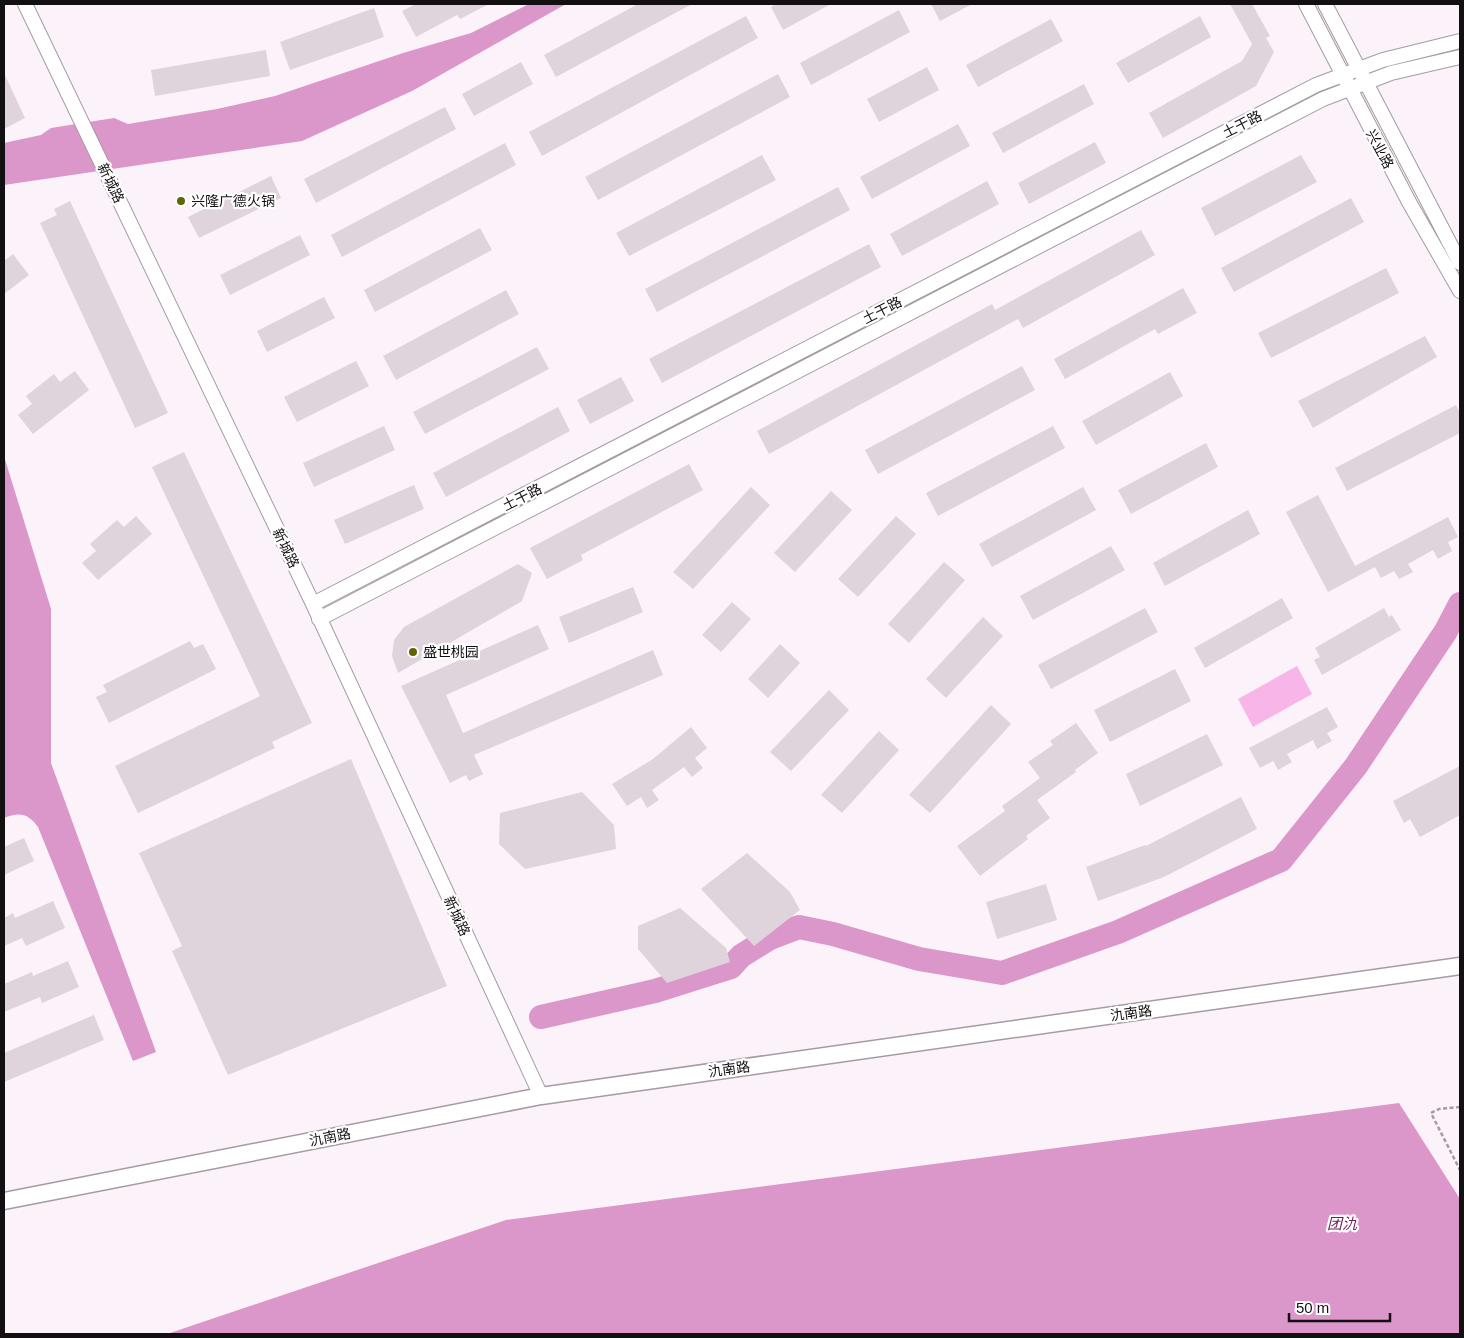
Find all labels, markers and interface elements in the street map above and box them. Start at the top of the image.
street label: 土干路 [1220,107,1264,141]
street label: 兴业路 [1363,127,1397,171]
street label: 新城路 [95,161,127,205]
place label: 兴隆广德火锅 [191,193,275,209]
marker: 兴隆广德火锅 [175,195,187,207]
street label: 土干路 [860,293,904,327]
street label: 土干路 [500,480,544,514]
street label: 新城路 [270,526,302,570]
place label: 盛世桃园 [423,644,479,660]
marker: 盛世桃园 [407,646,419,658]
street label: 新城路 [441,894,473,938]
street label: 氿南路 [1109,1002,1153,1024]
street label: 氿南路 [707,1058,751,1080]
street label: 氿南路 [308,1125,352,1149]
water label: 团氿 [1327,1215,1357,1232]
scale bar [1289,1290,1390,1322]
text: 50 m [1296,1299,1329,1316]

